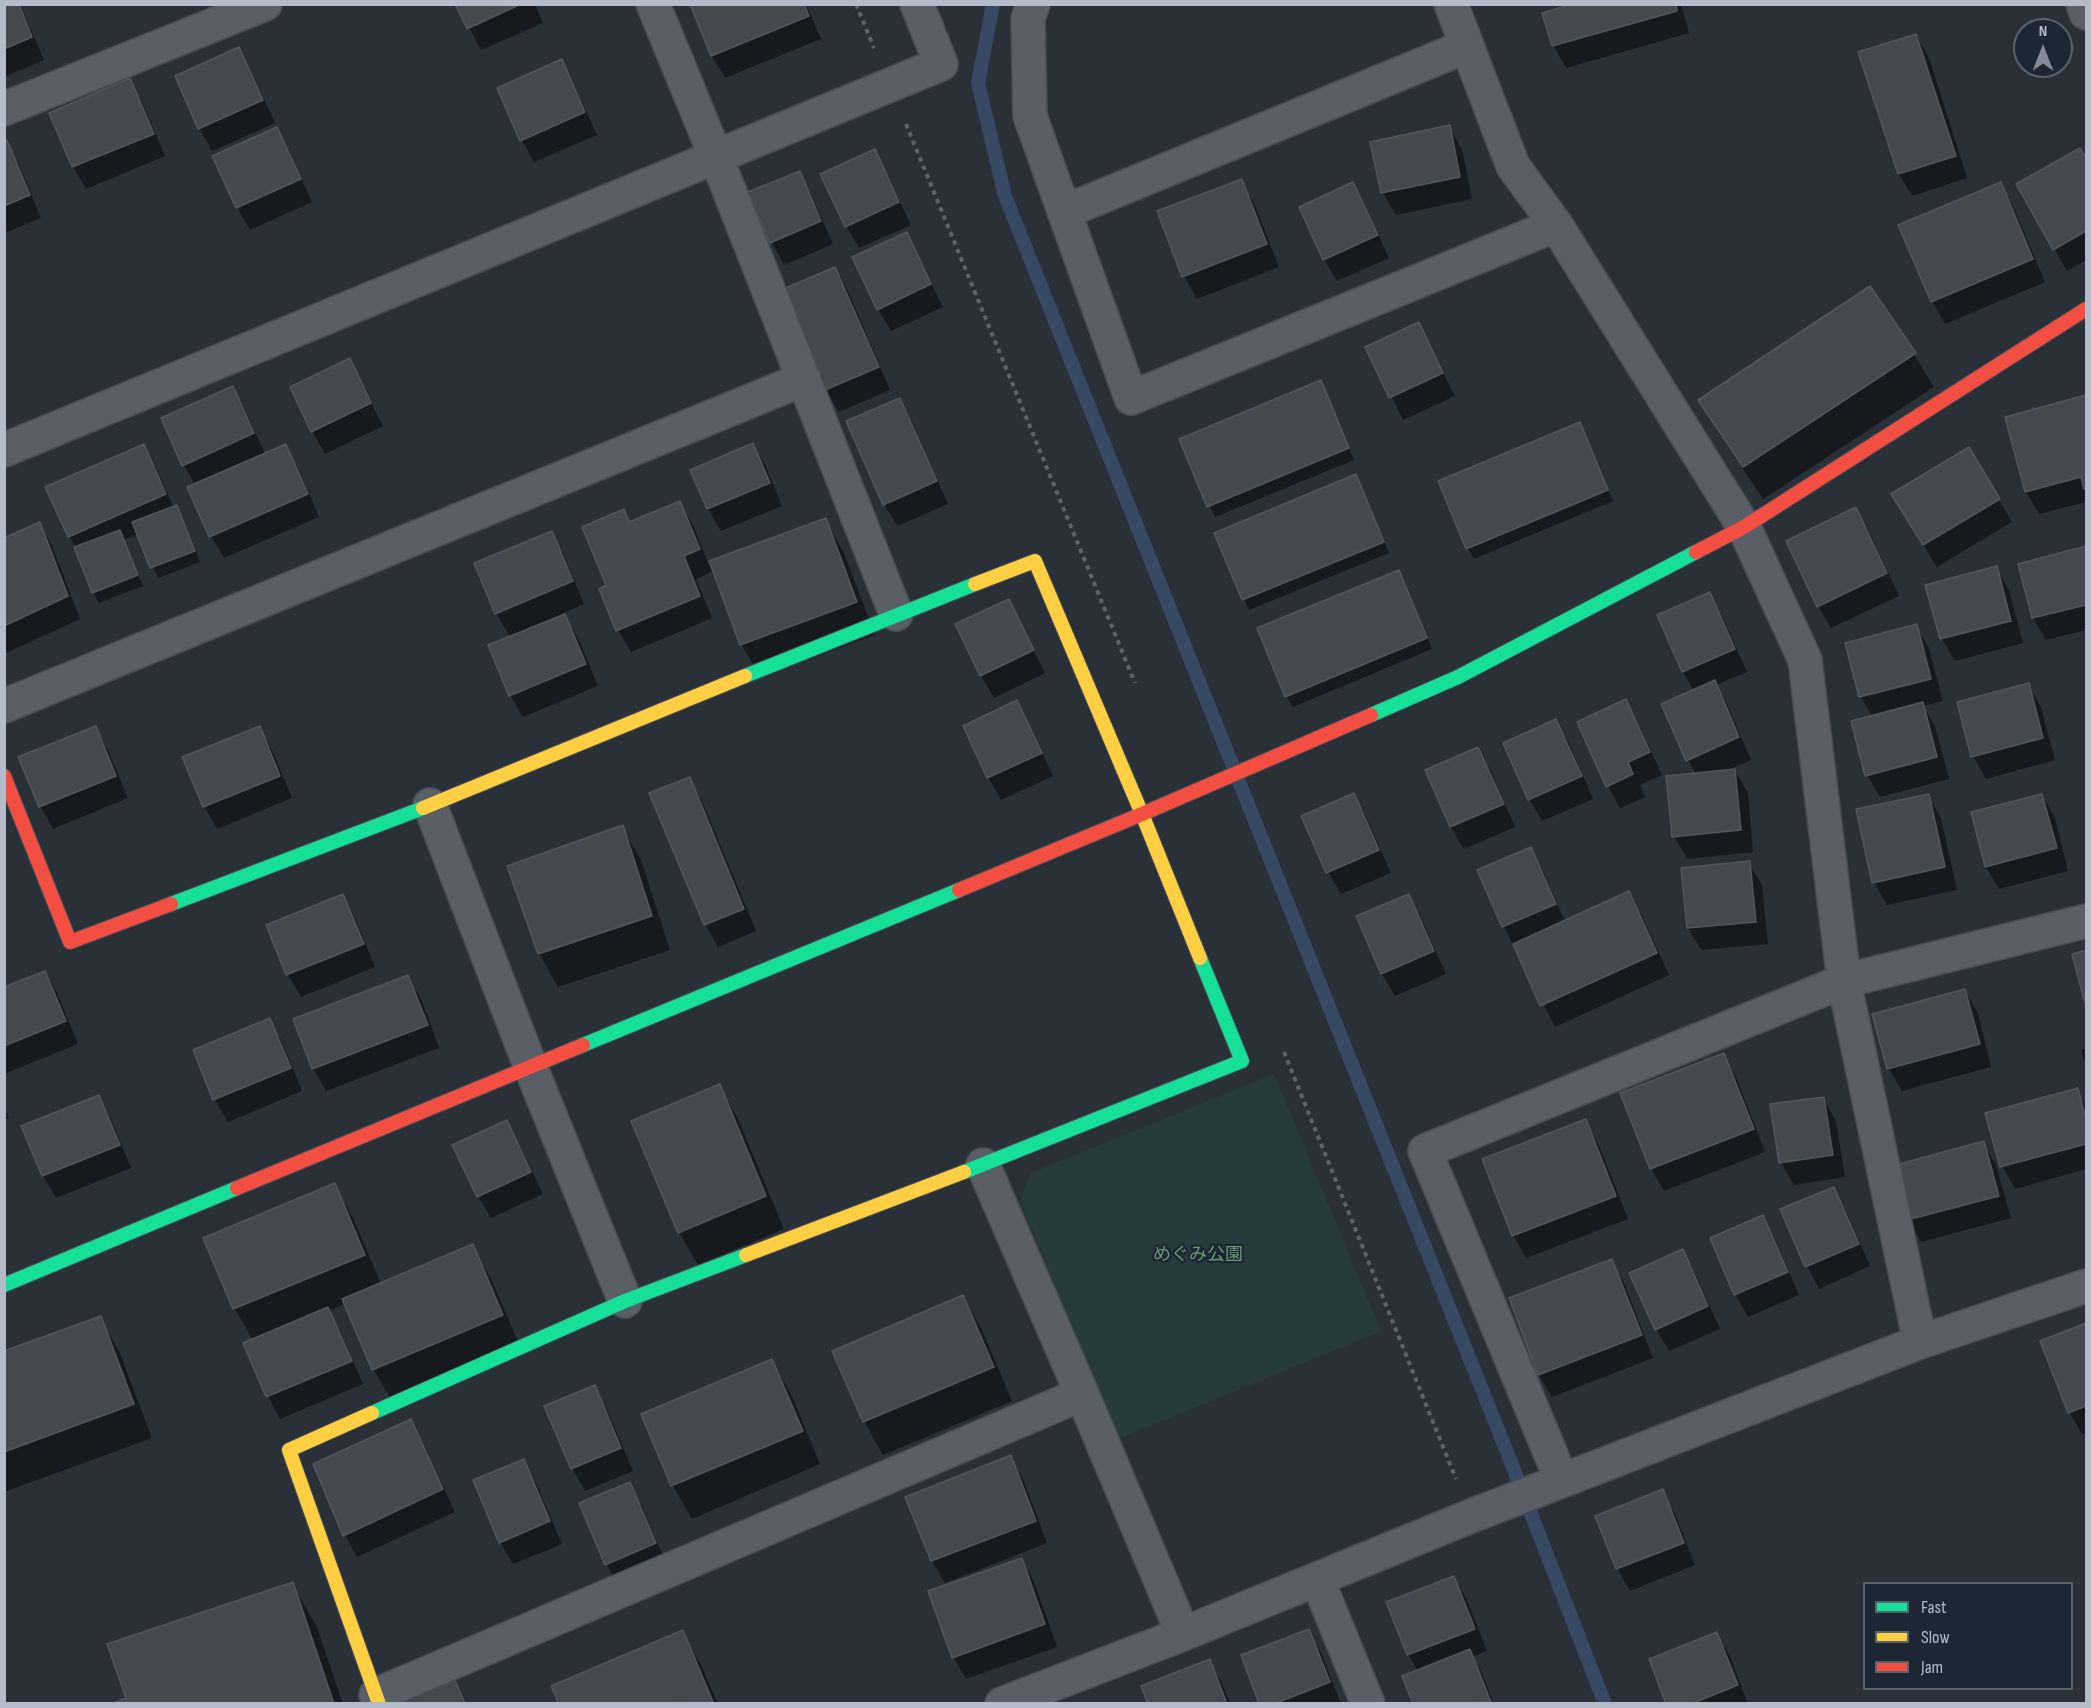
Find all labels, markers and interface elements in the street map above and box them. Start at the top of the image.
north arrow [2013,18,2073,78]
text: N [2039,22,2047,41]
park label: めぐみ公園 [1153,1244,1243,1266]
legend [1863,1582,2073,1690]
text: Fast [1921,1597,1946,1618]
text: Slow [1921,1627,1950,1648]
text: Jam [1921,1657,1943,1678]

